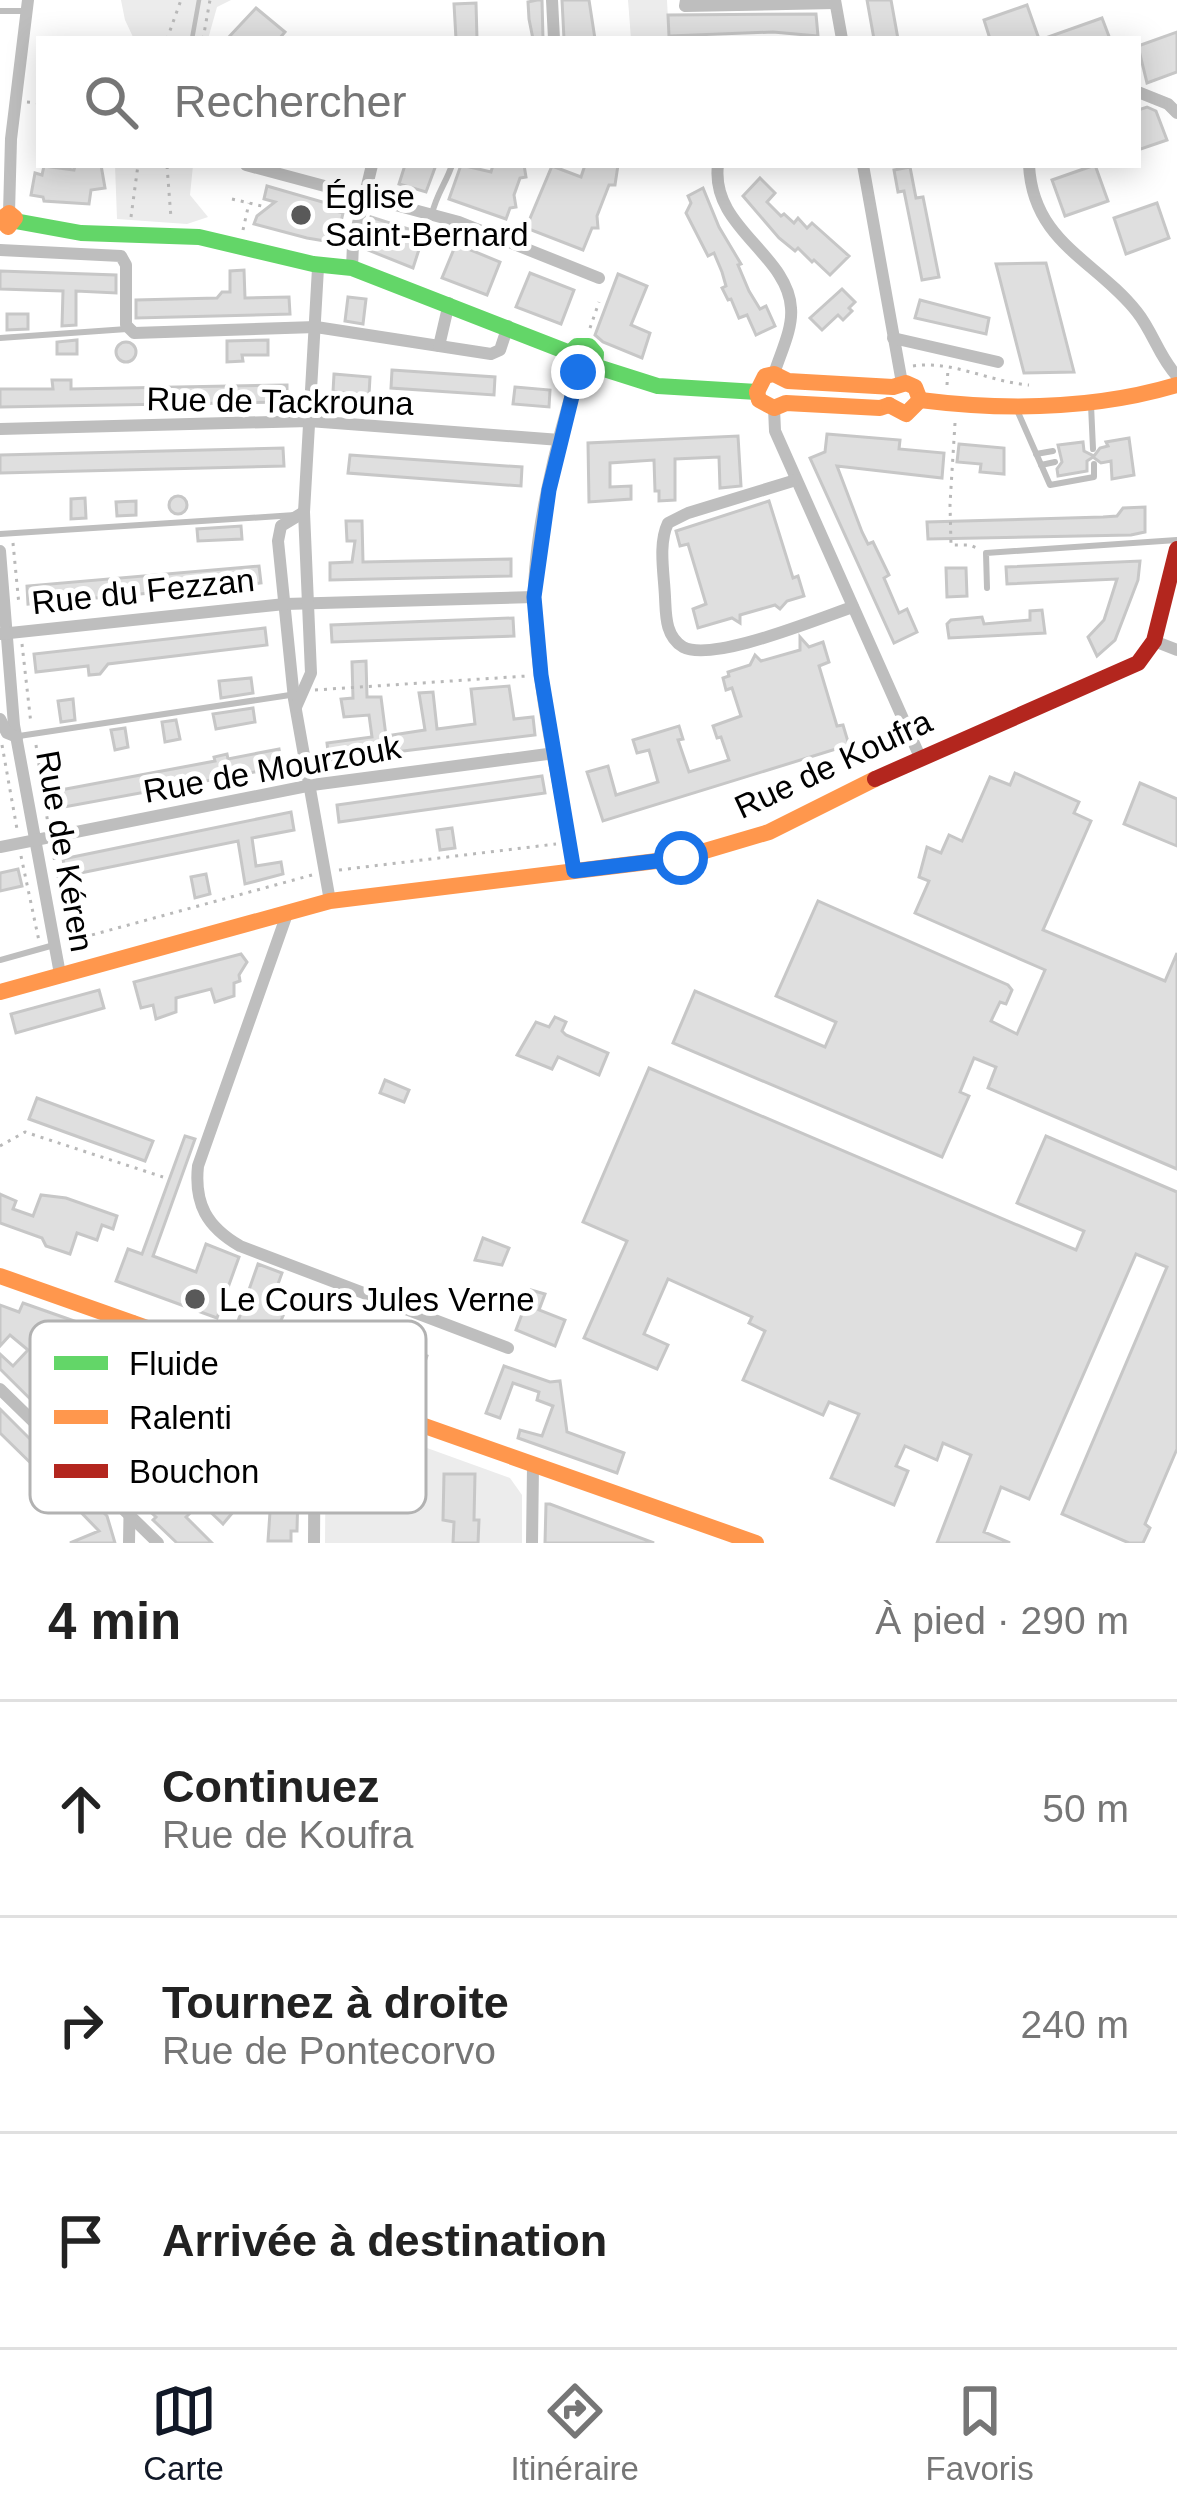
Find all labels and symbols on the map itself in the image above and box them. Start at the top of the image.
place label: Église Saint-Bernard [325,178,529,253]
marker: Église Saint-Bernard [288,202,314,228]
route end [551,345,605,399]
street label: Rue de Tackrouna [146,380,415,422]
street label: Rue du Fezzan [30,561,256,621]
street label: Rue de Koufra [729,702,938,826]
street label: Rue de Mourzouk [141,728,404,810]
street label: Rue de Kéren [29,748,101,954]
route start [654,831,708,885]
place label: Le Cours Jules Verne [219,1281,535,1318]
marker: Le Cours Jules Verne [182,1286,208,1312]
legend [30,1321,426,1513]
text: Fluide [129,1345,219,1382]
text: Ralenti [129,1399,232,1436]
text: Bouchon [129,1453,259,1490]

